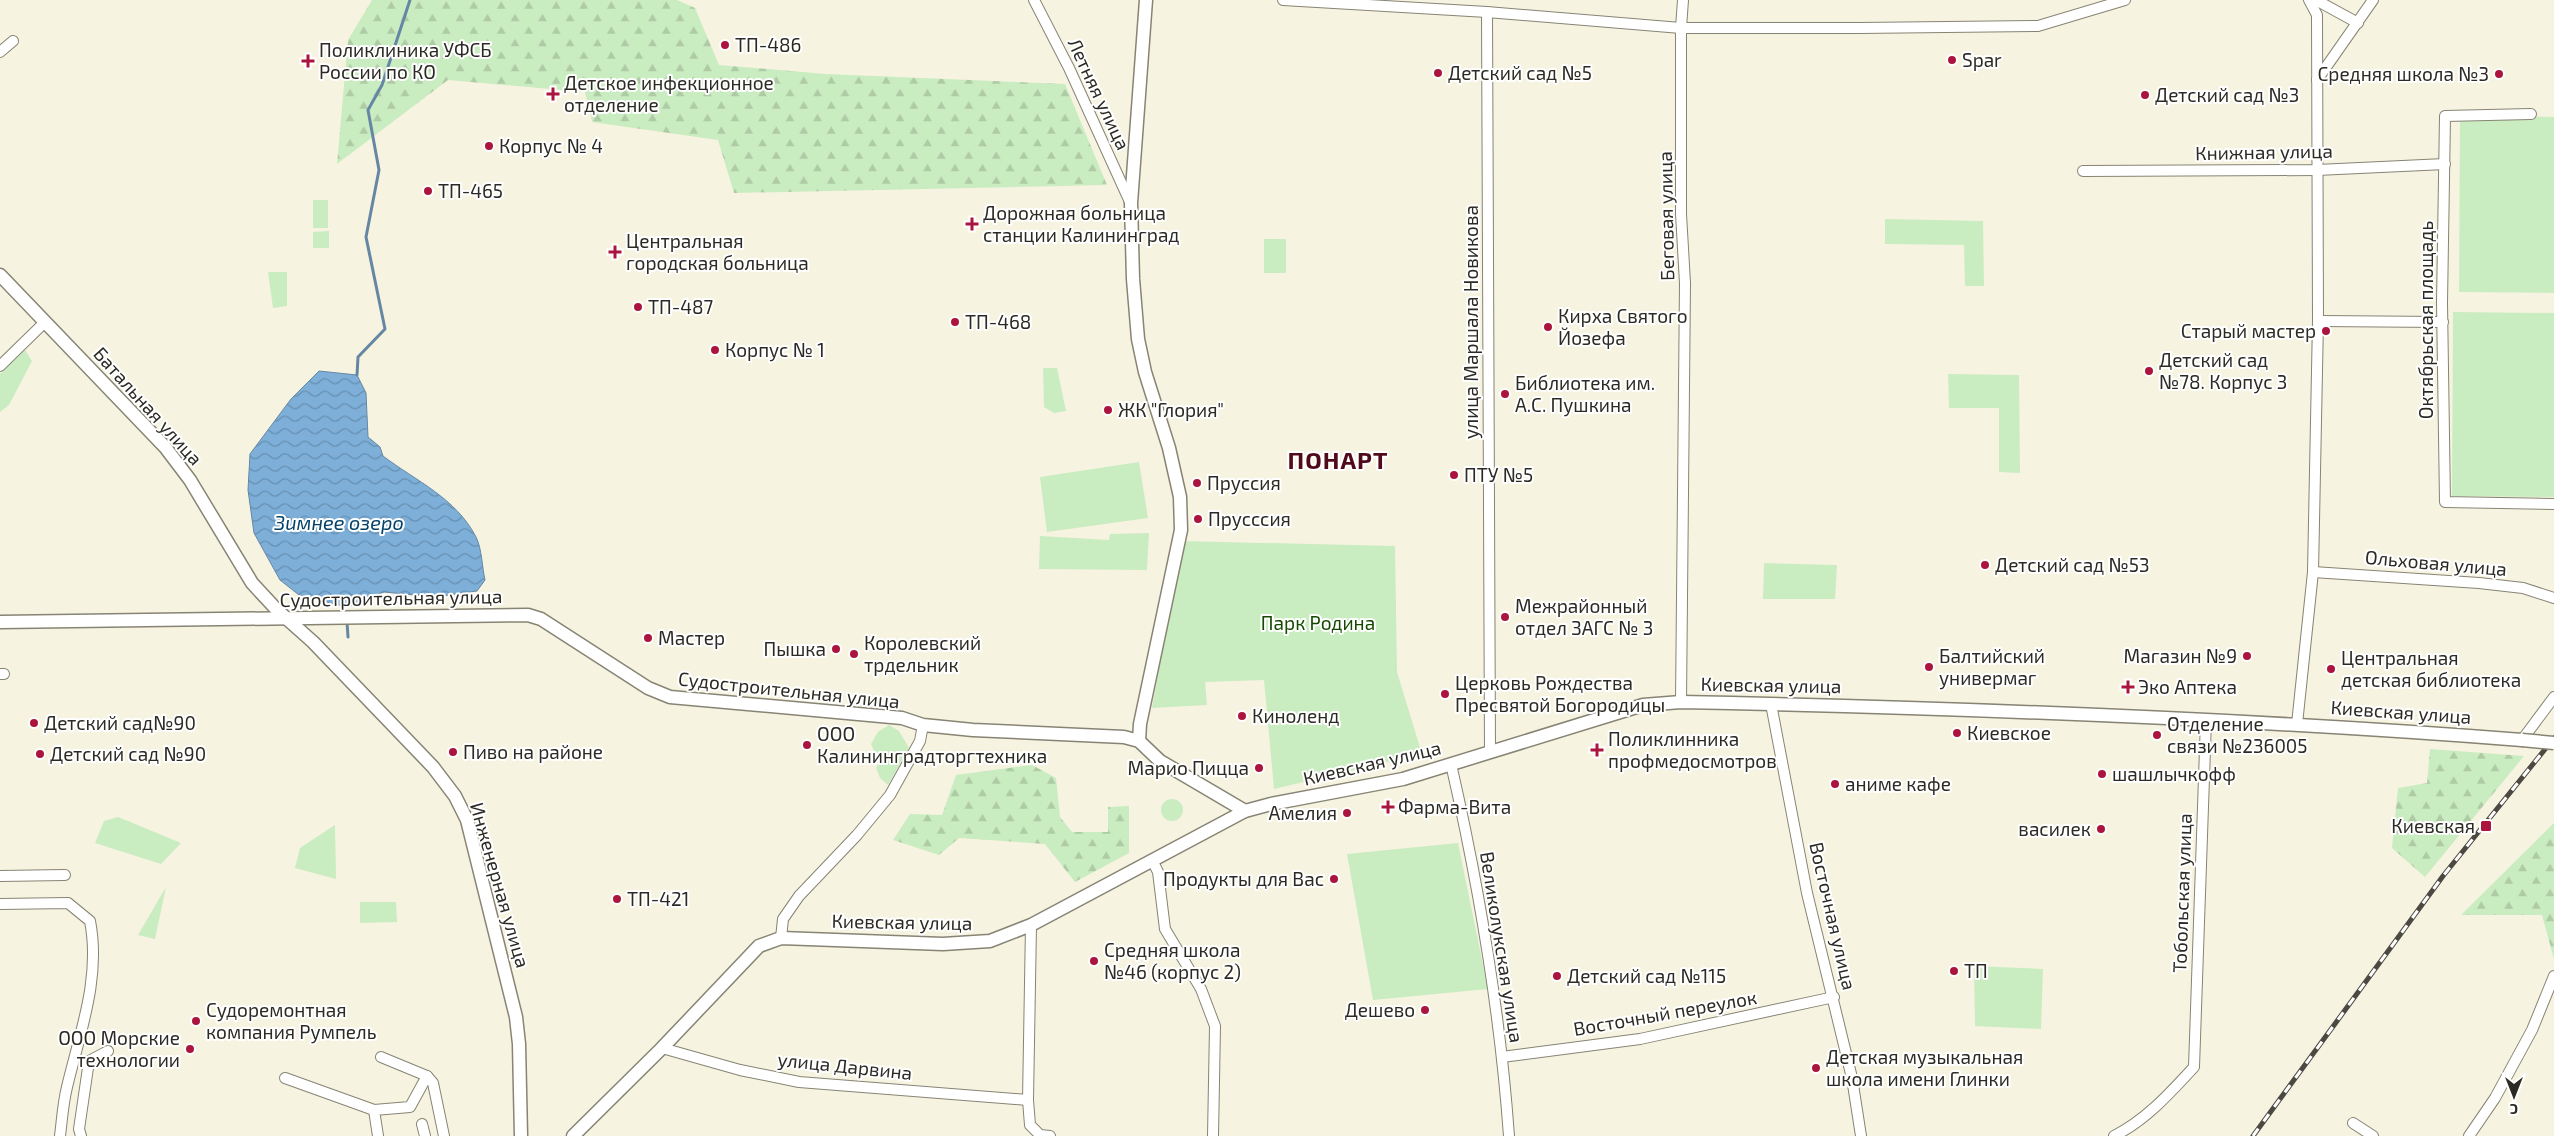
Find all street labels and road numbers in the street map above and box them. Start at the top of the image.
street label: Летняя улица [1063,34,1135,154]
street label: Книжная улица [2195,139,2333,165]
street label: Беговая улица [1653,151,1679,281]
street label: улица Маршала Новикова [1459,205,1483,439]
street label: Октябрьская площадь [2414,221,2437,419]
street label: Батальная улица [88,342,208,470]
street label: Ольховая улица [2364,545,2508,581]
street label: Судостроительная улица [279,584,503,612]
street label: Судостроительная улица [677,666,901,714]
street label: Киевская улица [1700,672,1842,698]
street label: Киевская улица [2330,695,2472,729]
street label: Киевская улица [1301,735,1443,791]
street label: Инженерная улица [465,800,535,970]
street label: Тобольская улица [2167,813,2197,973]
street label: Восточная улица [1804,840,1862,992]
street label: Великолукская улица [1475,850,1529,1044]
street label: Киевская улица [831,909,973,935]
street label: Восточный переулок [1571,985,1759,1041]
street label: улица Дарвина [776,1047,914,1085]

